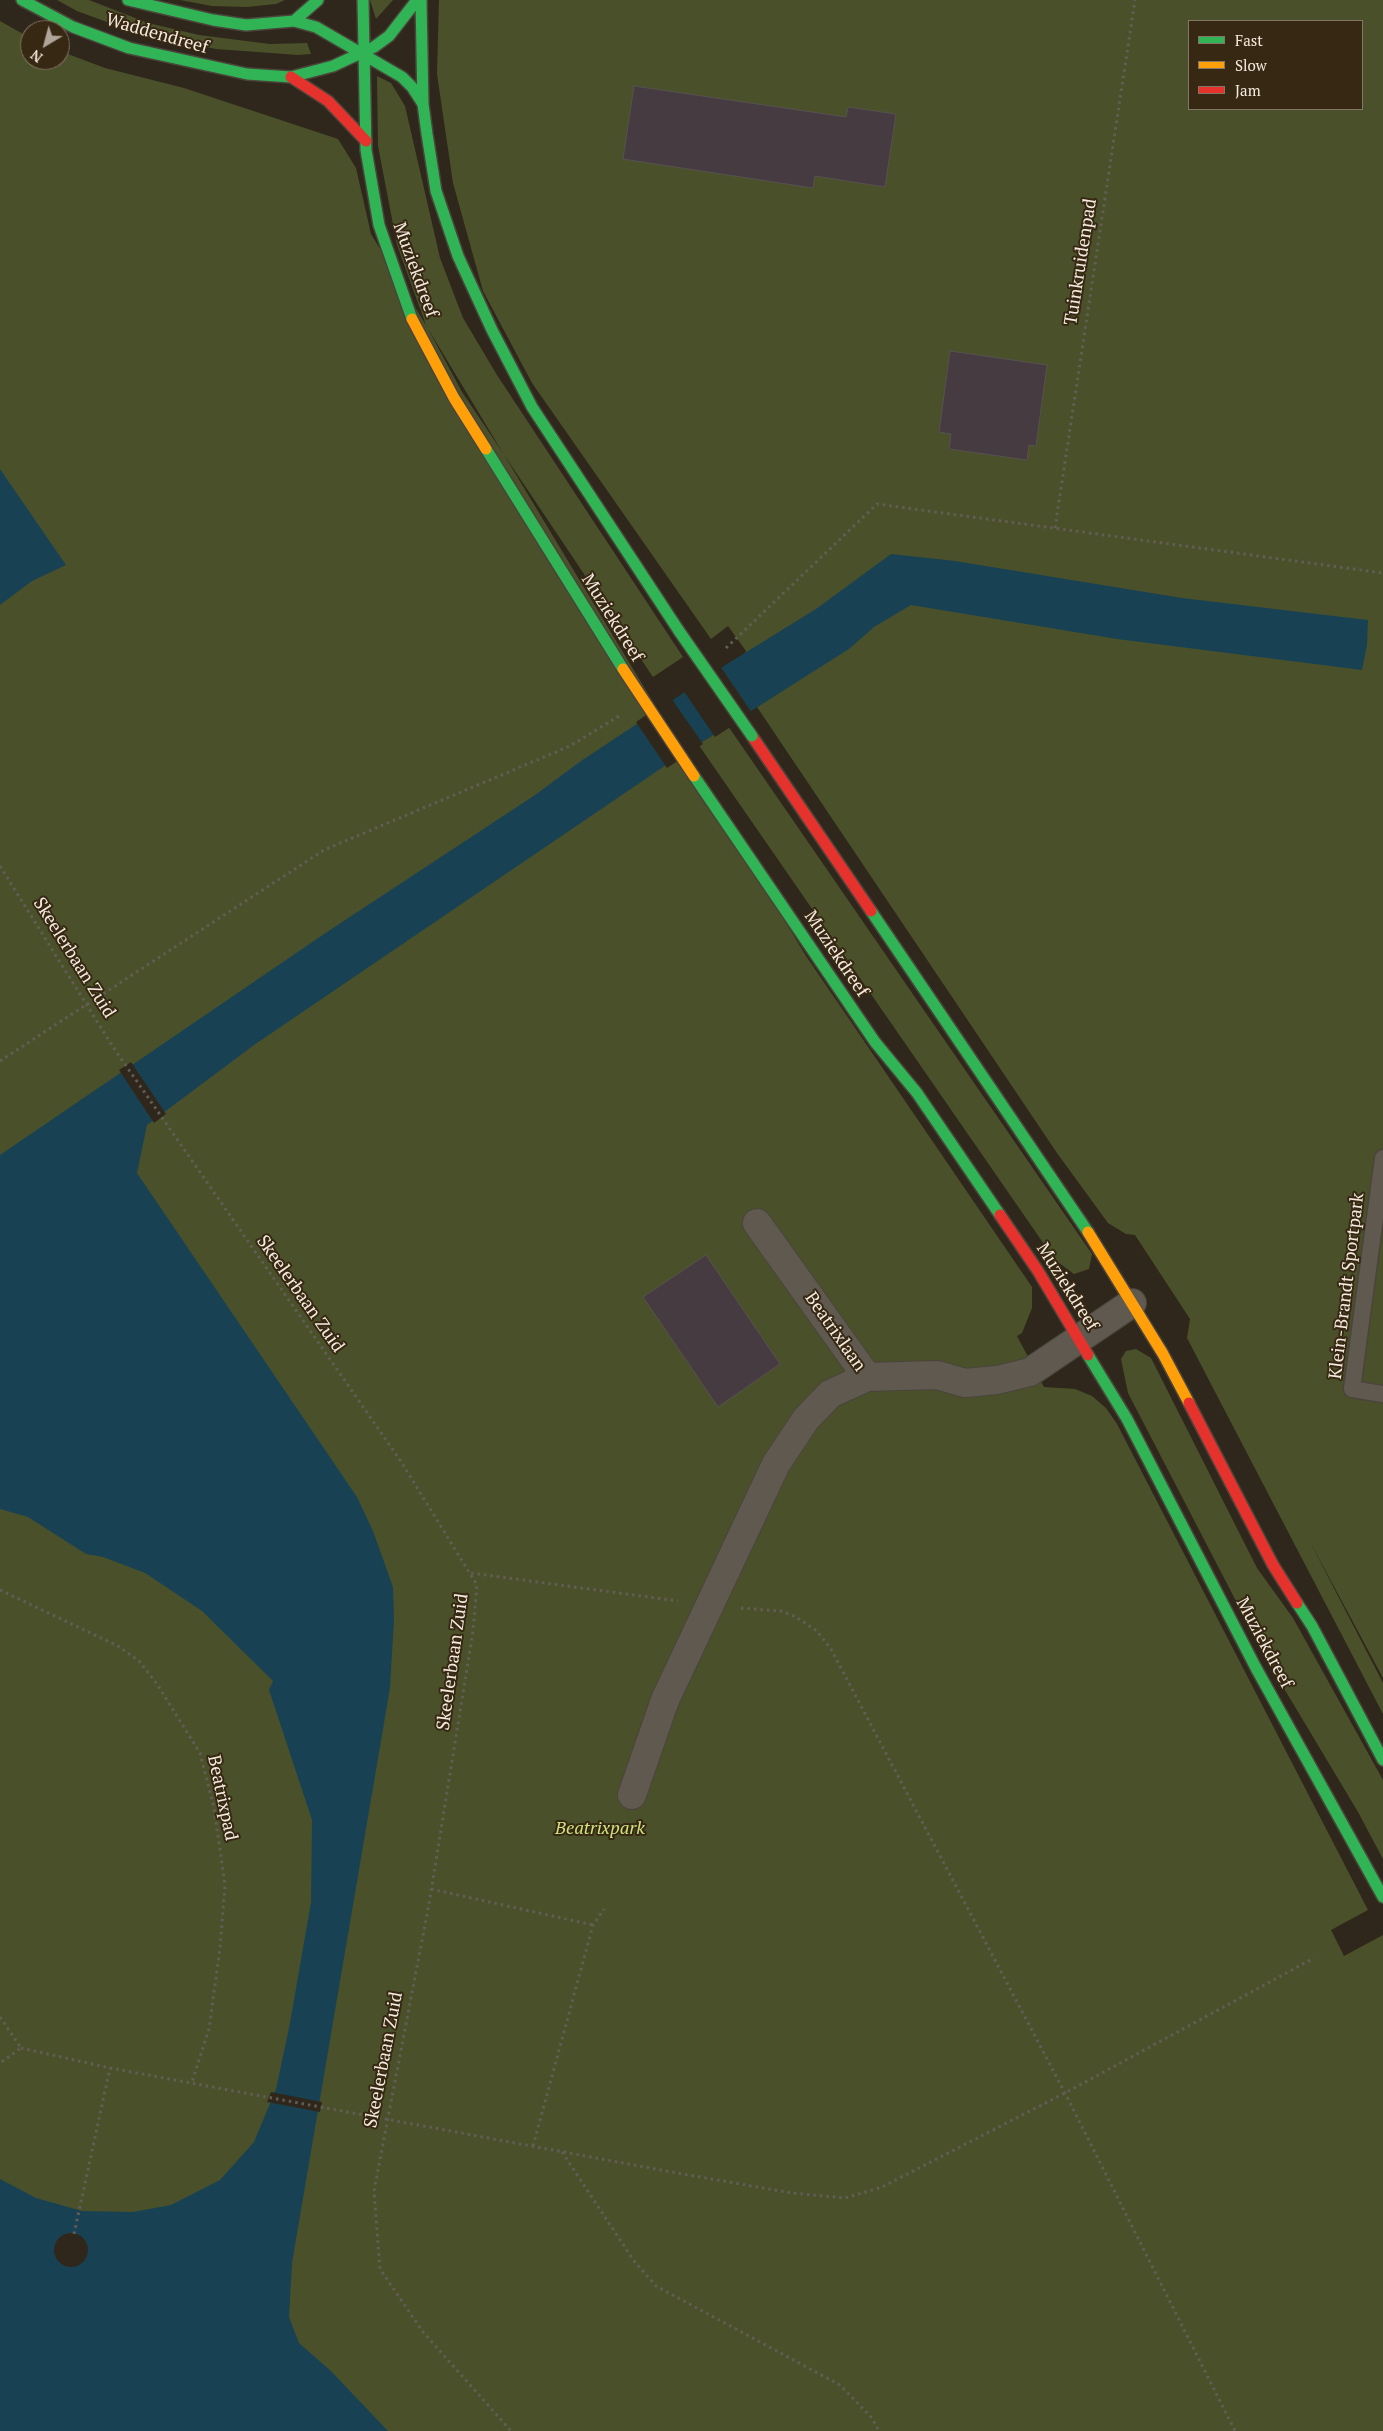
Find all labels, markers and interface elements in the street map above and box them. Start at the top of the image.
street label: Waddendreef [103,9,211,59]
north arrow [20,20,70,70]
legend [1188,20,1363,110]
text: Fast [1235,30,1263,50]
text: N [26,46,46,67]
text: Slow [1235,55,1267,75]
text: Jam [1235,80,1261,100]
street label: Tuinkruidenpad [1060,197,1102,327]
street label: Muziekdreef [388,219,442,321]
street label: Muziekdreef [576,570,648,666]
street label: Skeelerbaan Zuid [28,894,120,1022]
street label: Muziekdreef [799,907,873,1001]
street label: Klein-Brandt Sportpark [1325,1192,1369,1380]
street label: Skeelerbaan Zuid [252,1231,348,1357]
street label: Muziekdreef [1031,1239,1103,1335]
street label: Beatrixlaan [800,1288,870,1376]
street label: Skeelerbaan Zuid [433,1592,473,1732]
street label: Muziekdreef [1231,1594,1297,1692]
street label: Beatrixpad [202,1753,242,1843]
park label: Beatrixpark [555,1818,645,1840]
street label: Skeelerbaan Zuid [360,1990,408,2130]

